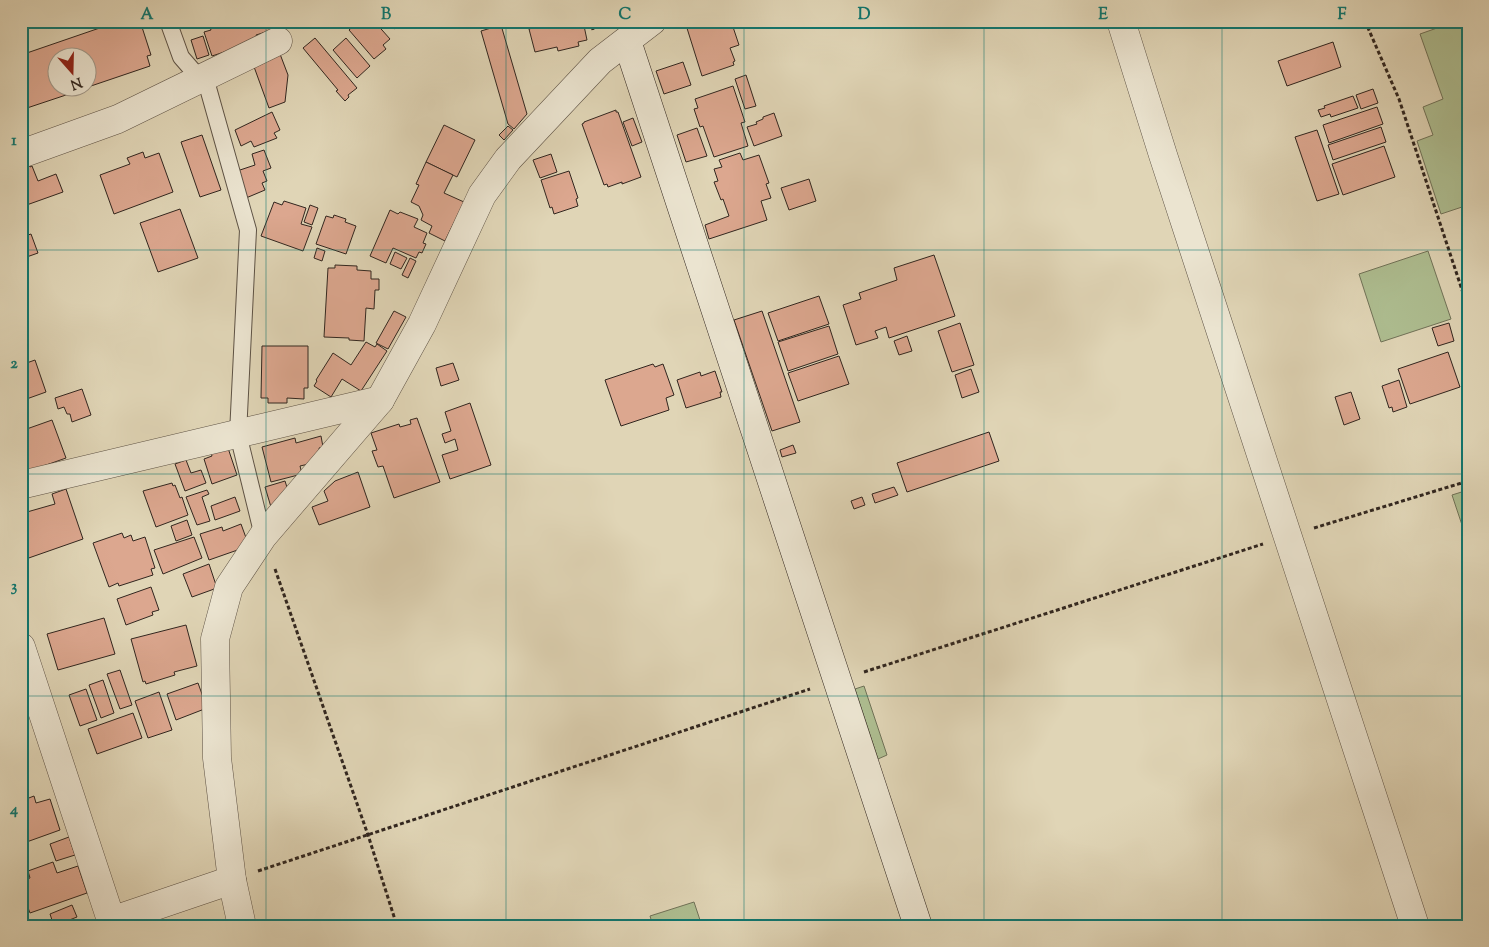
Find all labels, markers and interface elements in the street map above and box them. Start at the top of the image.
text: A [141,4,154,27]
text: B [381,4,391,27]
text: C [619,4,632,27]
text: D [858,4,871,27]
text: E [1098,4,1108,27]
text: F [1338,4,1347,27]
north arrow [48,48,98,98]
text: N [67,71,84,94]
text: 1 [11,130,17,153]
text: 2 [10,353,18,376]
text: 3 [11,576,18,599]
text: 4 [9,799,18,822]

